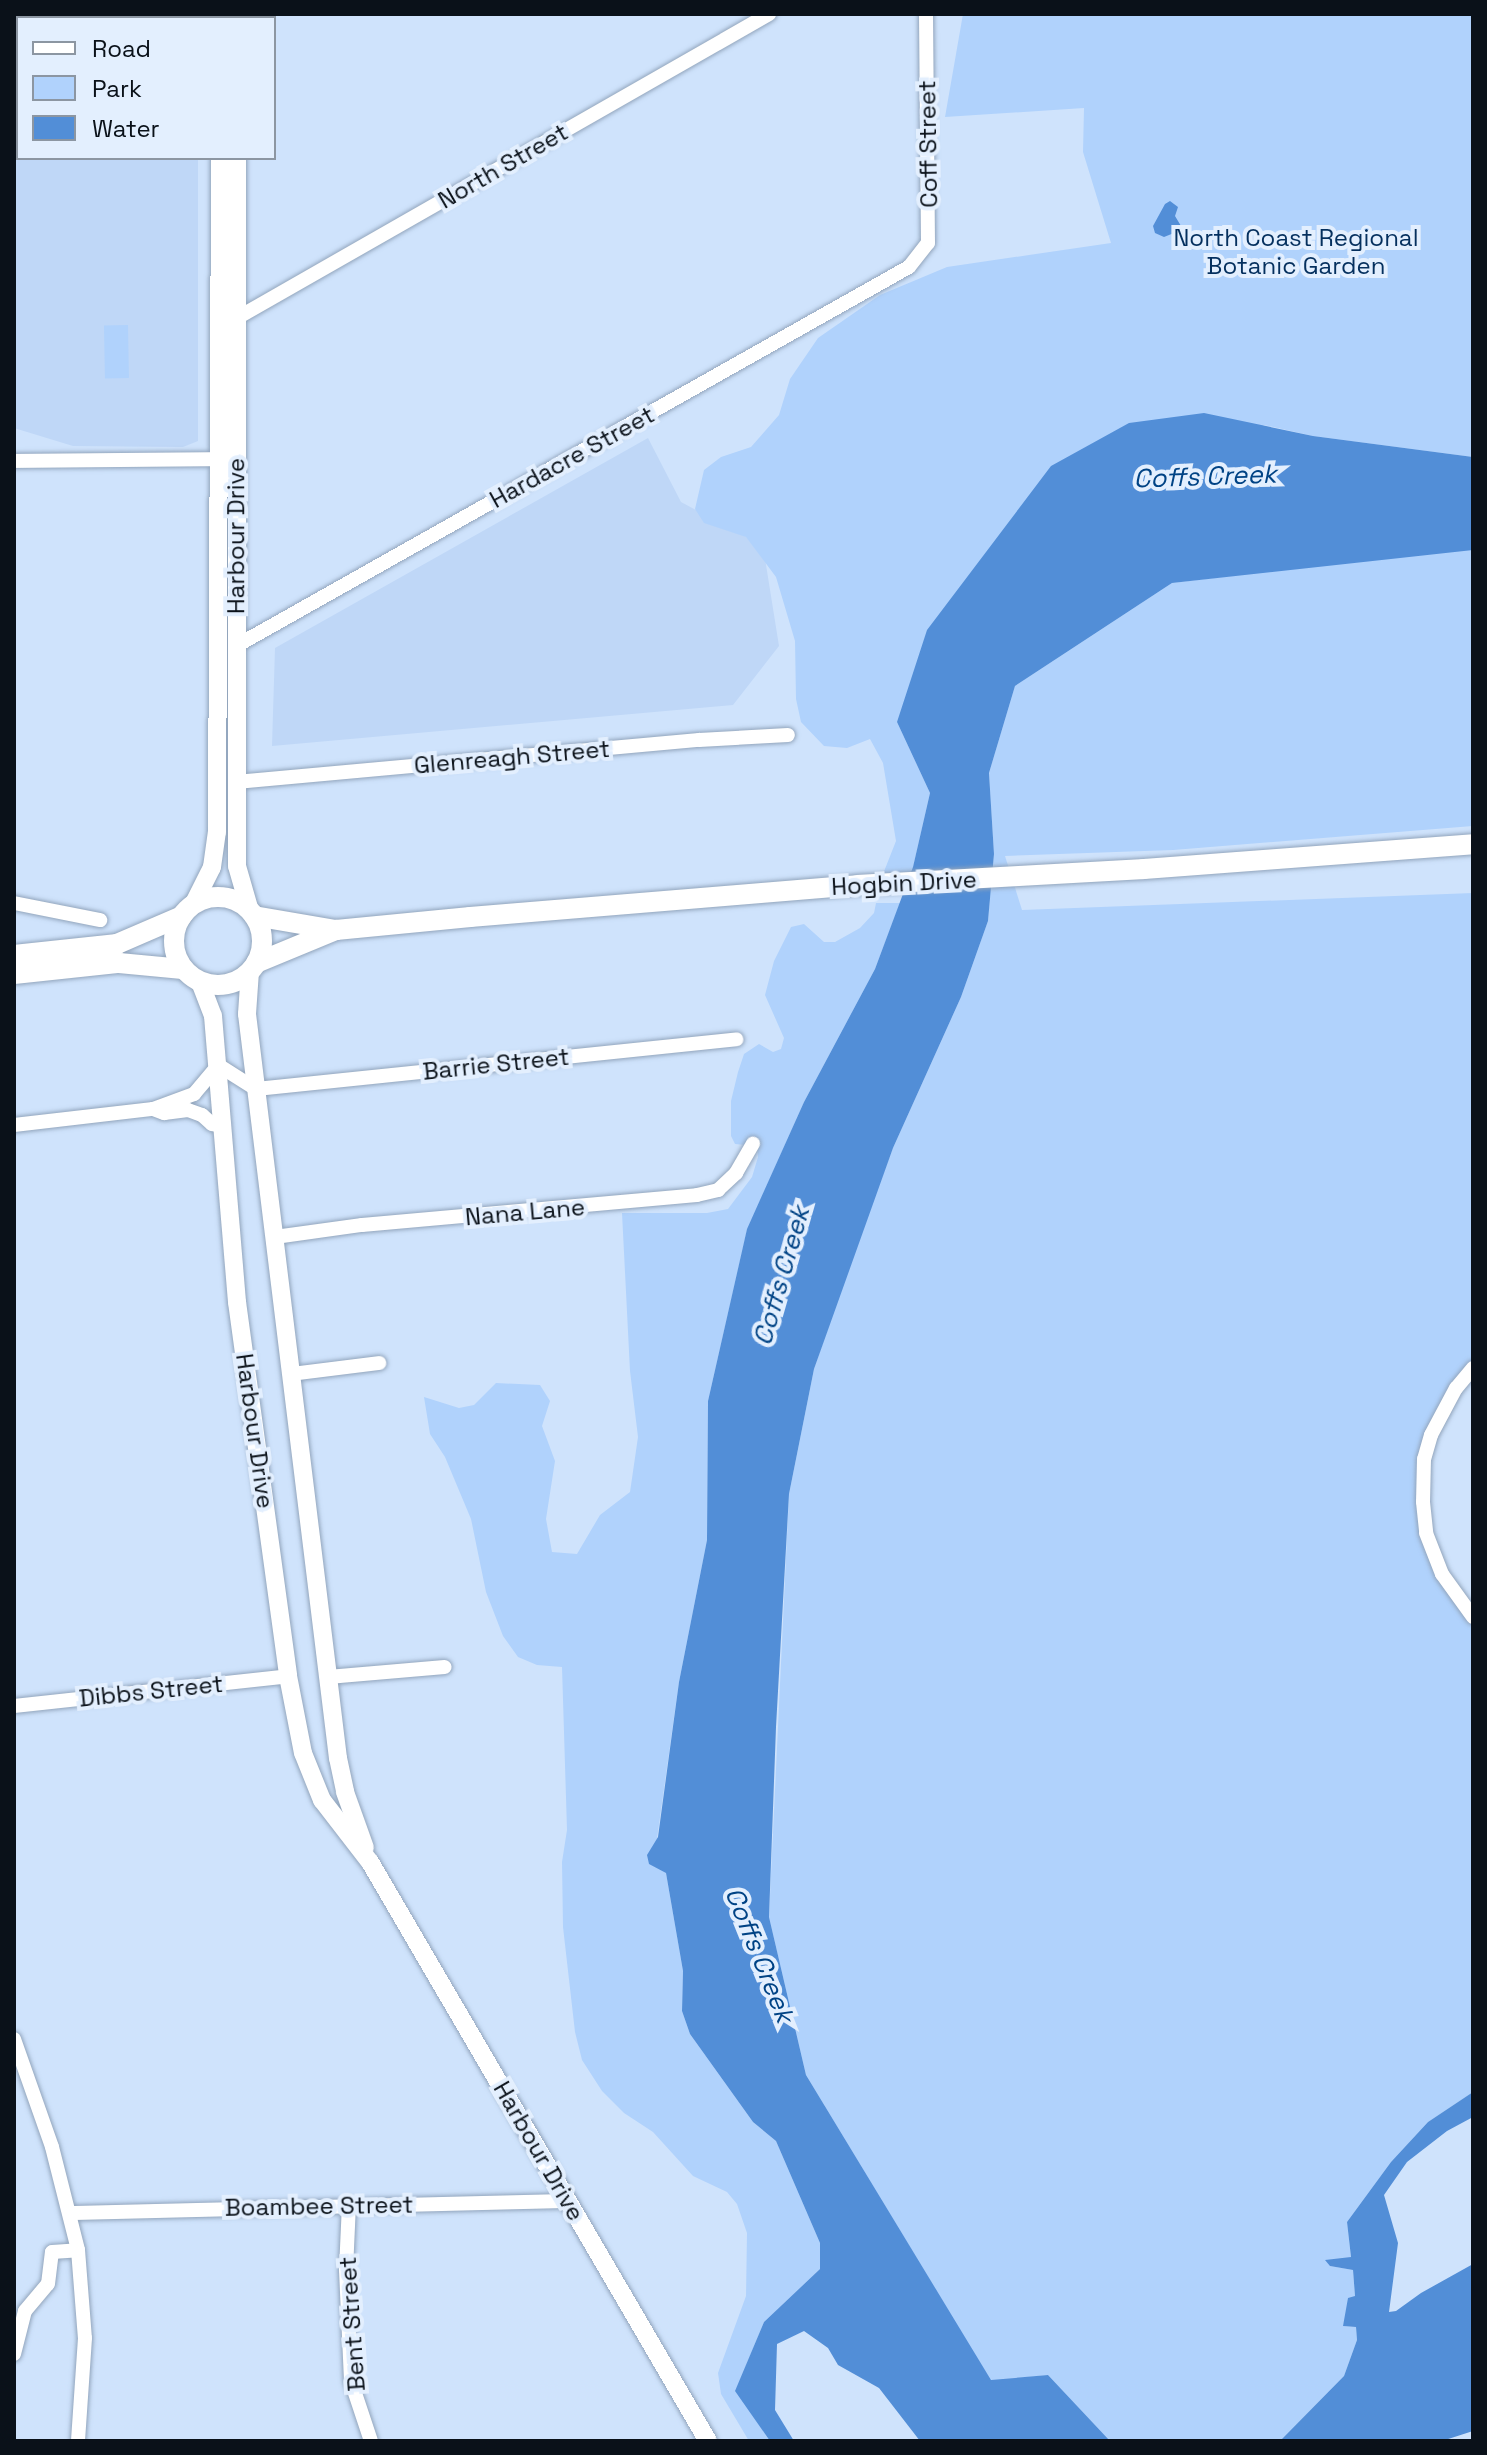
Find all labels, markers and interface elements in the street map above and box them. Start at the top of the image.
legend [16,16,276,160]
text: Road [92,33,151,64]
text: Park [92,73,142,104]
street label: Coff Street [912,80,944,208]
text: Water [92,113,160,144]
street label: North Street [433,117,573,215]
park label: North Coast Regional Botanic Garden [1173,224,1419,280]
street label: Hardacre Street [485,400,659,514]
street label: Harbour Drive [222,458,250,614]
water label: Coffs Creek [1133,459,1277,495]
street label: Glenreagh Street [413,734,611,780]
street label: Hogbin Drive [830,865,978,901]
street label: Barrie Street [421,1042,571,1086]
street label: Nana Lane [464,1192,586,1232]
water label: Coffs Creek [747,1203,817,1349]
street label: Harbour Drive [230,1352,280,1510]
street label: Dibbs Street [77,1669,225,1713]
water label: Coffs Creek [718,1883,800,2027]
street label: Harbour Drive [487,2076,591,2226]
street label: Boambee Street [224,2190,414,2222]
street label: Bent Street [333,2256,371,2392]

